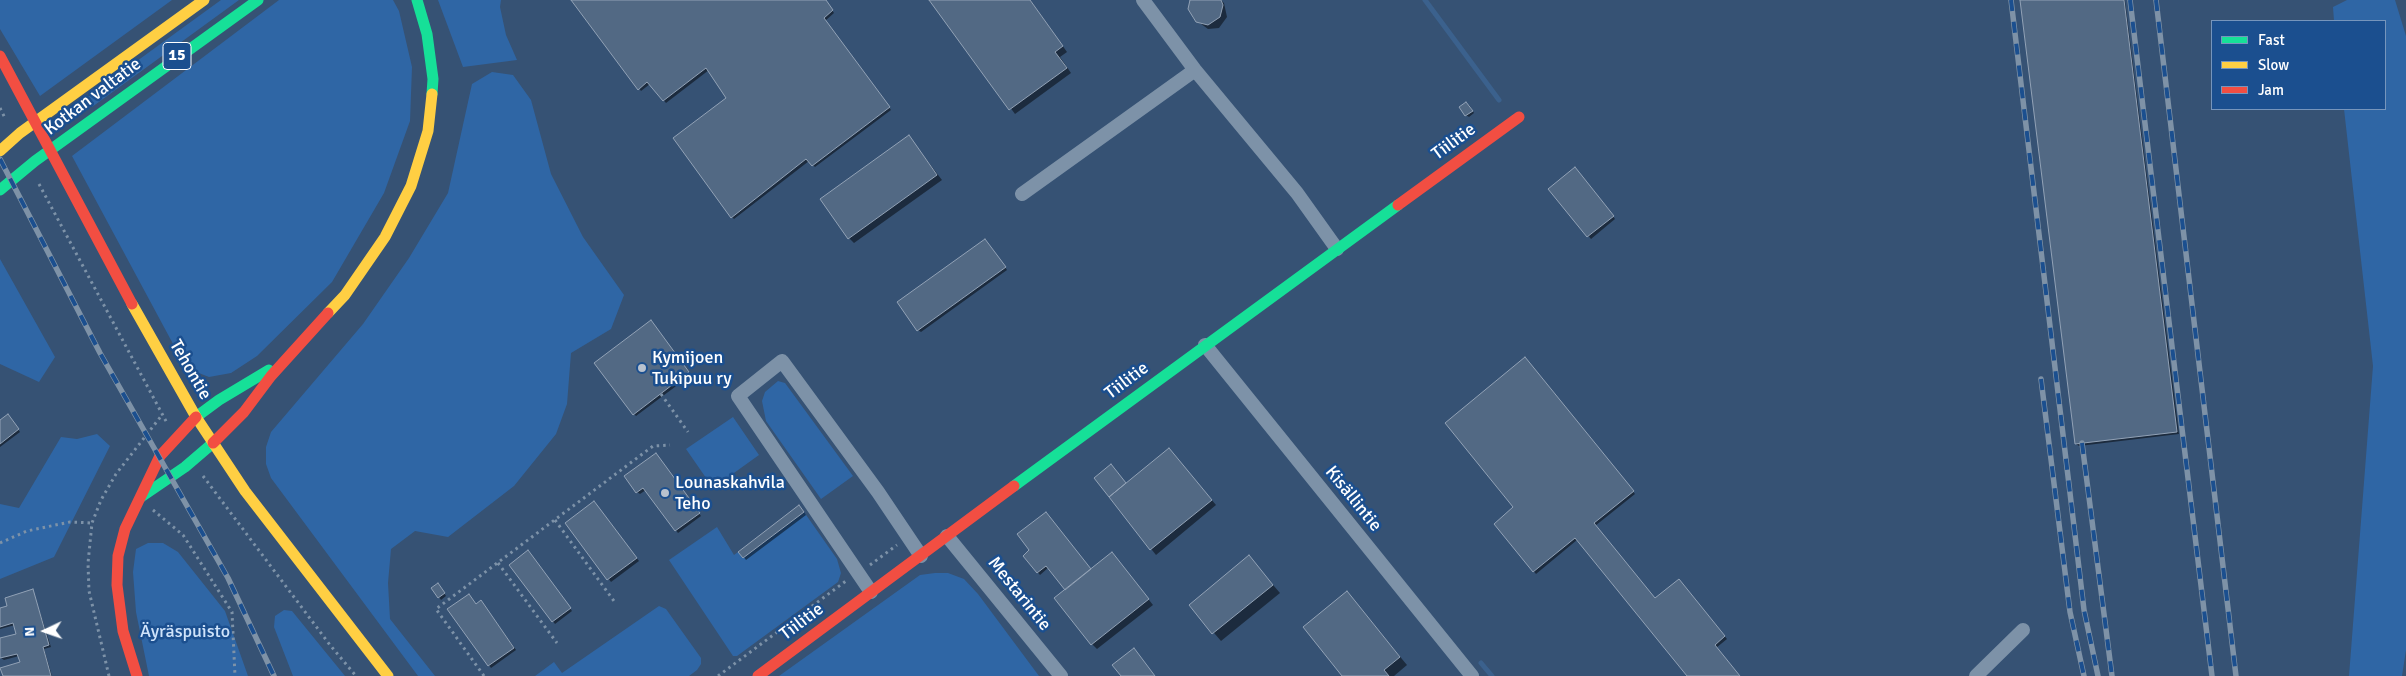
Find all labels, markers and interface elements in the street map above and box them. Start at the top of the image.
legend [2211,20,2386,110]
text: Fast [2258,31,2285,49]
road number: 15 [163,42,191,70]
street label: Kotkan valtatie [40,54,146,140]
text: Slow [2258,56,2289,74]
text: Jam [2258,81,2284,99]
street label: Tiilitie [1428,119,1480,165]
street label: Tehontie [164,336,216,404]
place label: Kymijoen Tukipuu ry [652,347,732,389]
street label: Tiilitie [1101,358,1153,404]
marker: Kymijoen Tukipuu ry [636,362,648,374]
street label: Kisällintie [1320,462,1386,536]
place label: Lounaskahvila Teho [675,472,785,514]
marker: Lounaskahvila Teho [659,487,671,499]
street label: Mestarintie [983,553,1055,635]
street label: Tiilitie [776,599,828,645]
north arrow [20,606,70,656]
park label: Äyräspuisto [140,621,230,643]
text: N [21,626,38,637]

